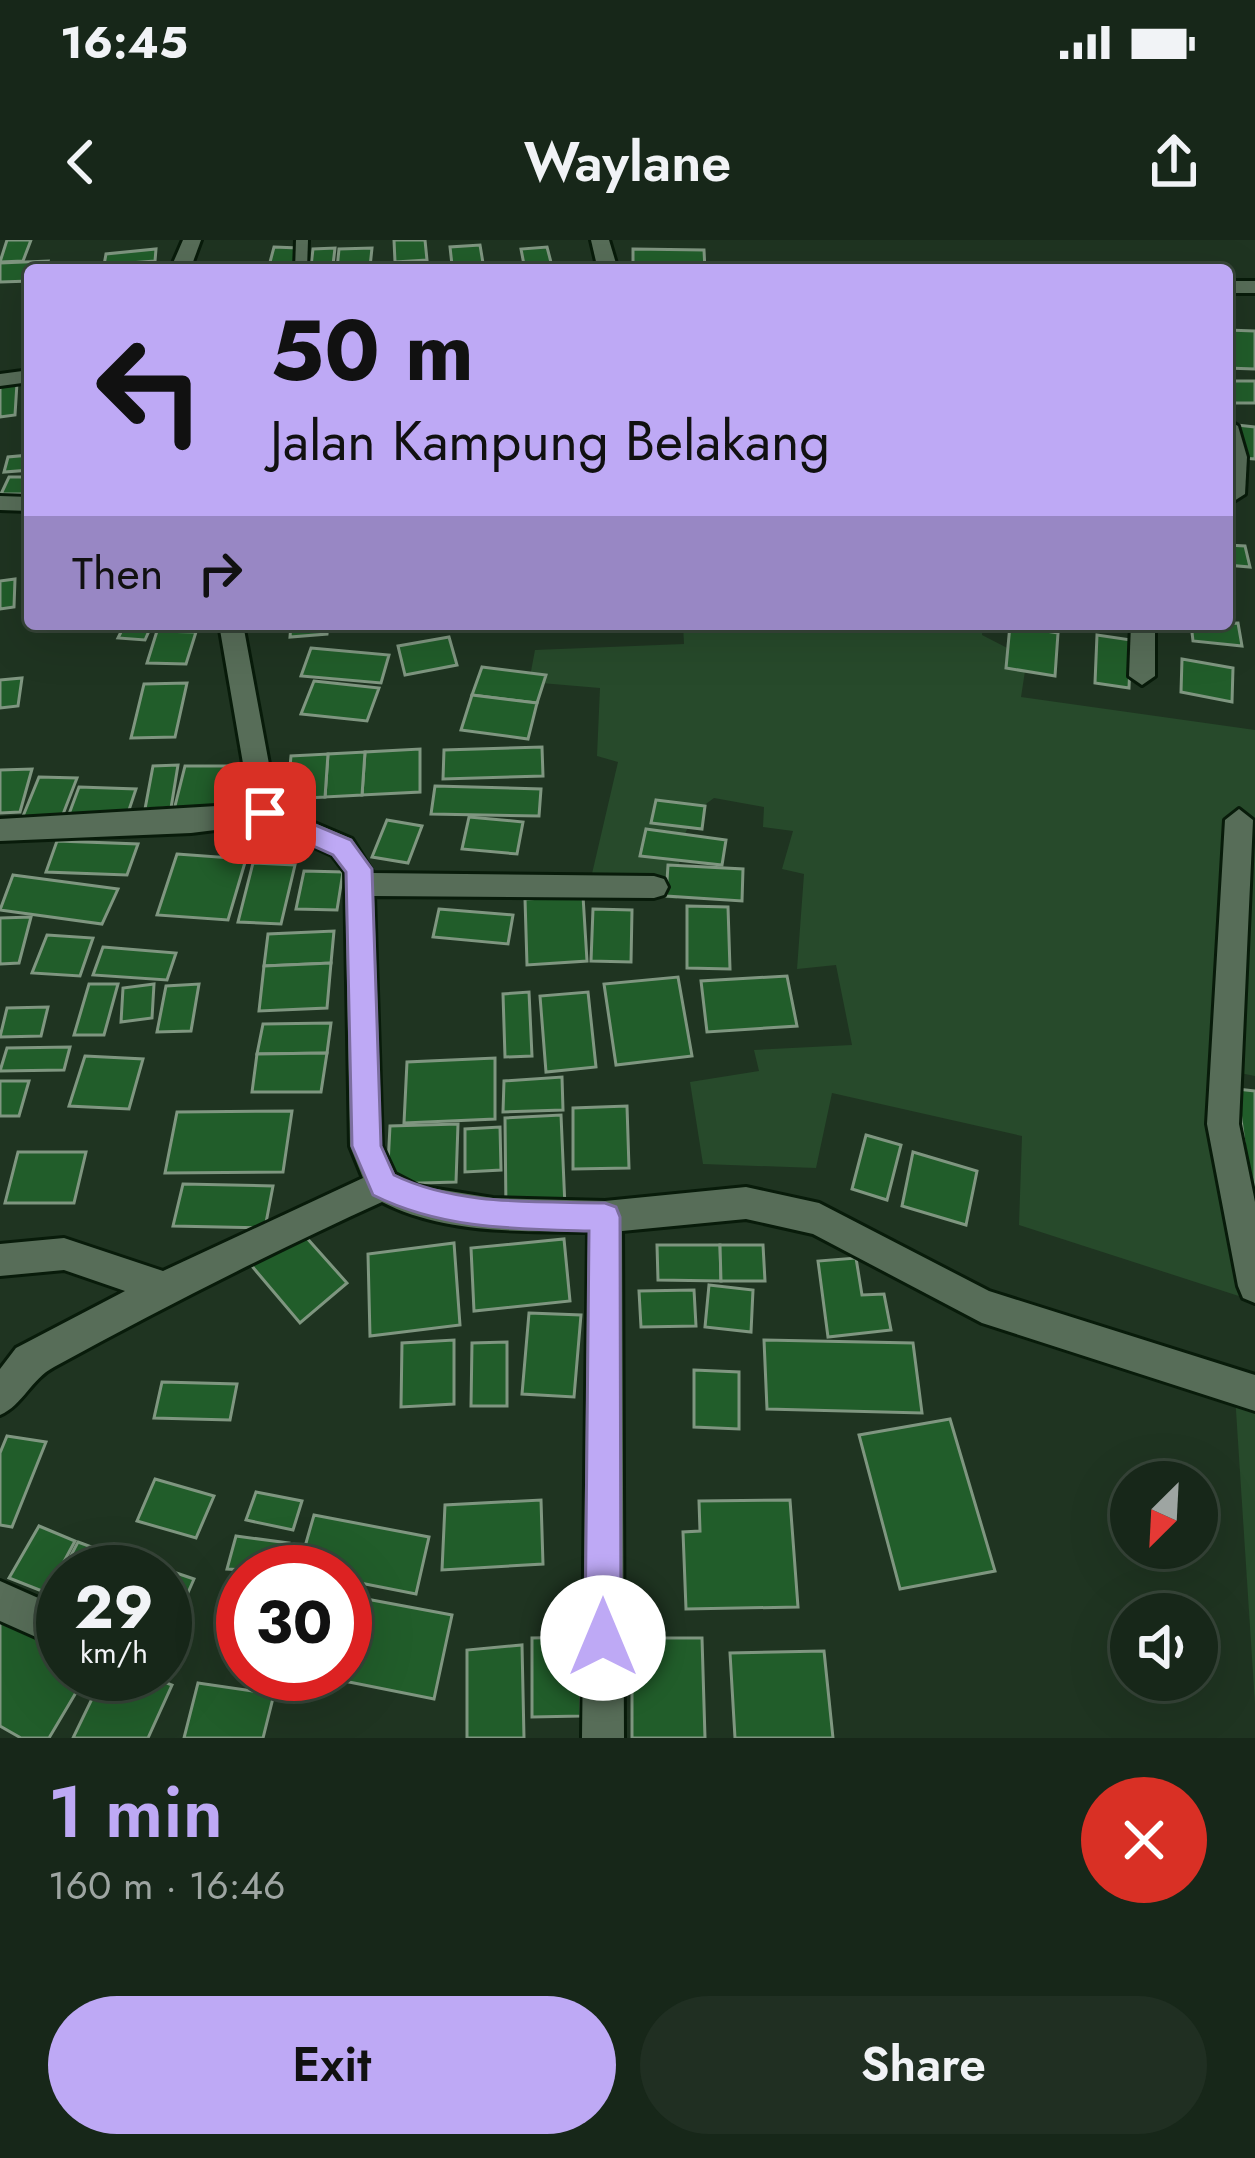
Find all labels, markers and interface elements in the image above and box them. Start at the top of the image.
text: 16:45 [60,10,188,75]
text: Waylane [524,123,731,201]
icon: back [48,129,114,195]
icon: share [1141,129,1207,195]
text: 50 m [270,290,474,412]
icon: left [72,312,228,468]
text: Jalan Kampung Belakang [270,402,830,480]
icon: right [187,540,253,606]
text: Then [72,541,163,606]
pin [214,762,316,864]
icon: arrive [232,780,298,846]
north arrow [1110,1461,1218,1569]
map controls [1110,1461,1218,1701]
speed limit sign: 30 [216,1545,372,1701]
text: 29 [74,1564,154,1651]
position arrow [540,1575,666,1701]
button: sound [1110,1593,1218,1701]
text: km/h [80,1631,148,1674]
text: 1 min [48,1760,223,1864]
button: close [1081,1777,1207,1903]
text: 160 m · 16:46 [48,1857,286,1914]
button: Exit [48,1996,616,2134]
button: Share [640,1996,1207,2134]

